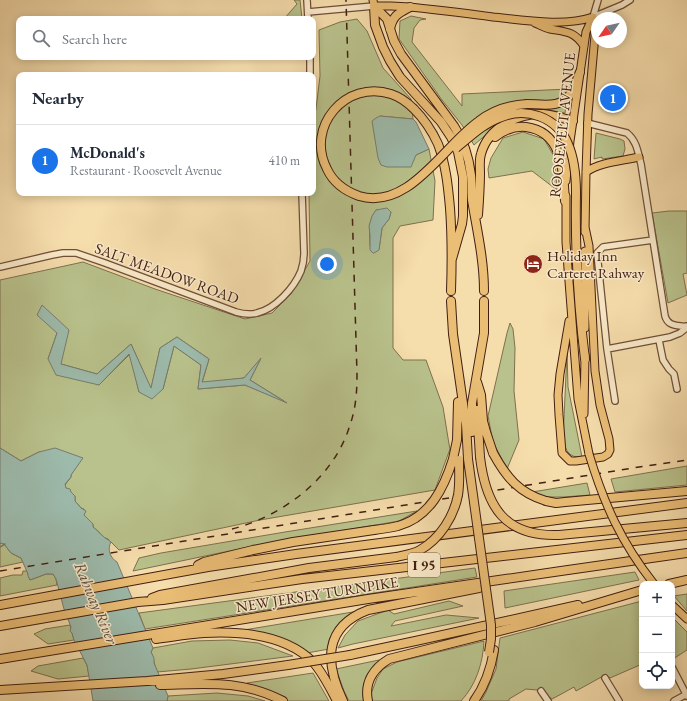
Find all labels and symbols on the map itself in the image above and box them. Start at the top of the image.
north arrow [591,12,627,48]
street label: ROOSEVELT AVENUE [545,51,579,198]
pin: 1 [600,83,626,113]
street label: SALT MEADOW ROAD [92,238,242,308]
place label: Holiday Inn Carteret Rahway [547,246,645,282]
hotel icon: Holiday Inn Carteret Rahway [522,253,544,275]
your location [317,254,337,274]
road number: I 95 [408,553,440,577]
water label: Rahway River [69,559,123,648]
street label: NEW JERSEY TURNPIKE [234,572,400,616]

